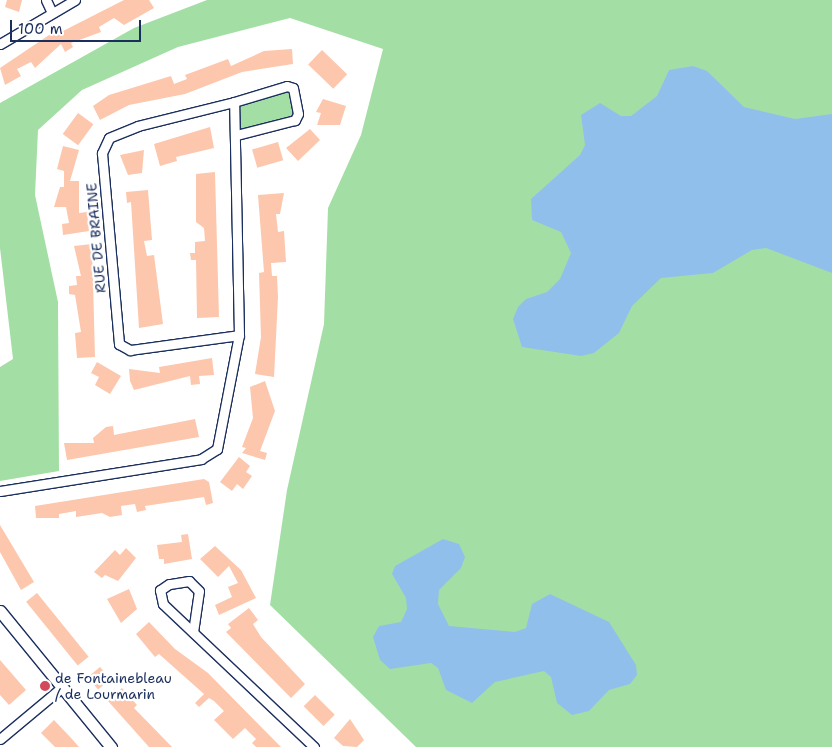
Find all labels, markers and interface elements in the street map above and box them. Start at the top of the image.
scale bar [12,10,144,42]
text: 100 m [18,19,63,39]
street label: RUE DE BRAINE [83,182,109,294]
place label: de Fontainebleau / de Lourmarin [55,670,172,702]
marker: de Fontainebleau / de Lourmarin [39,680,51,692]

